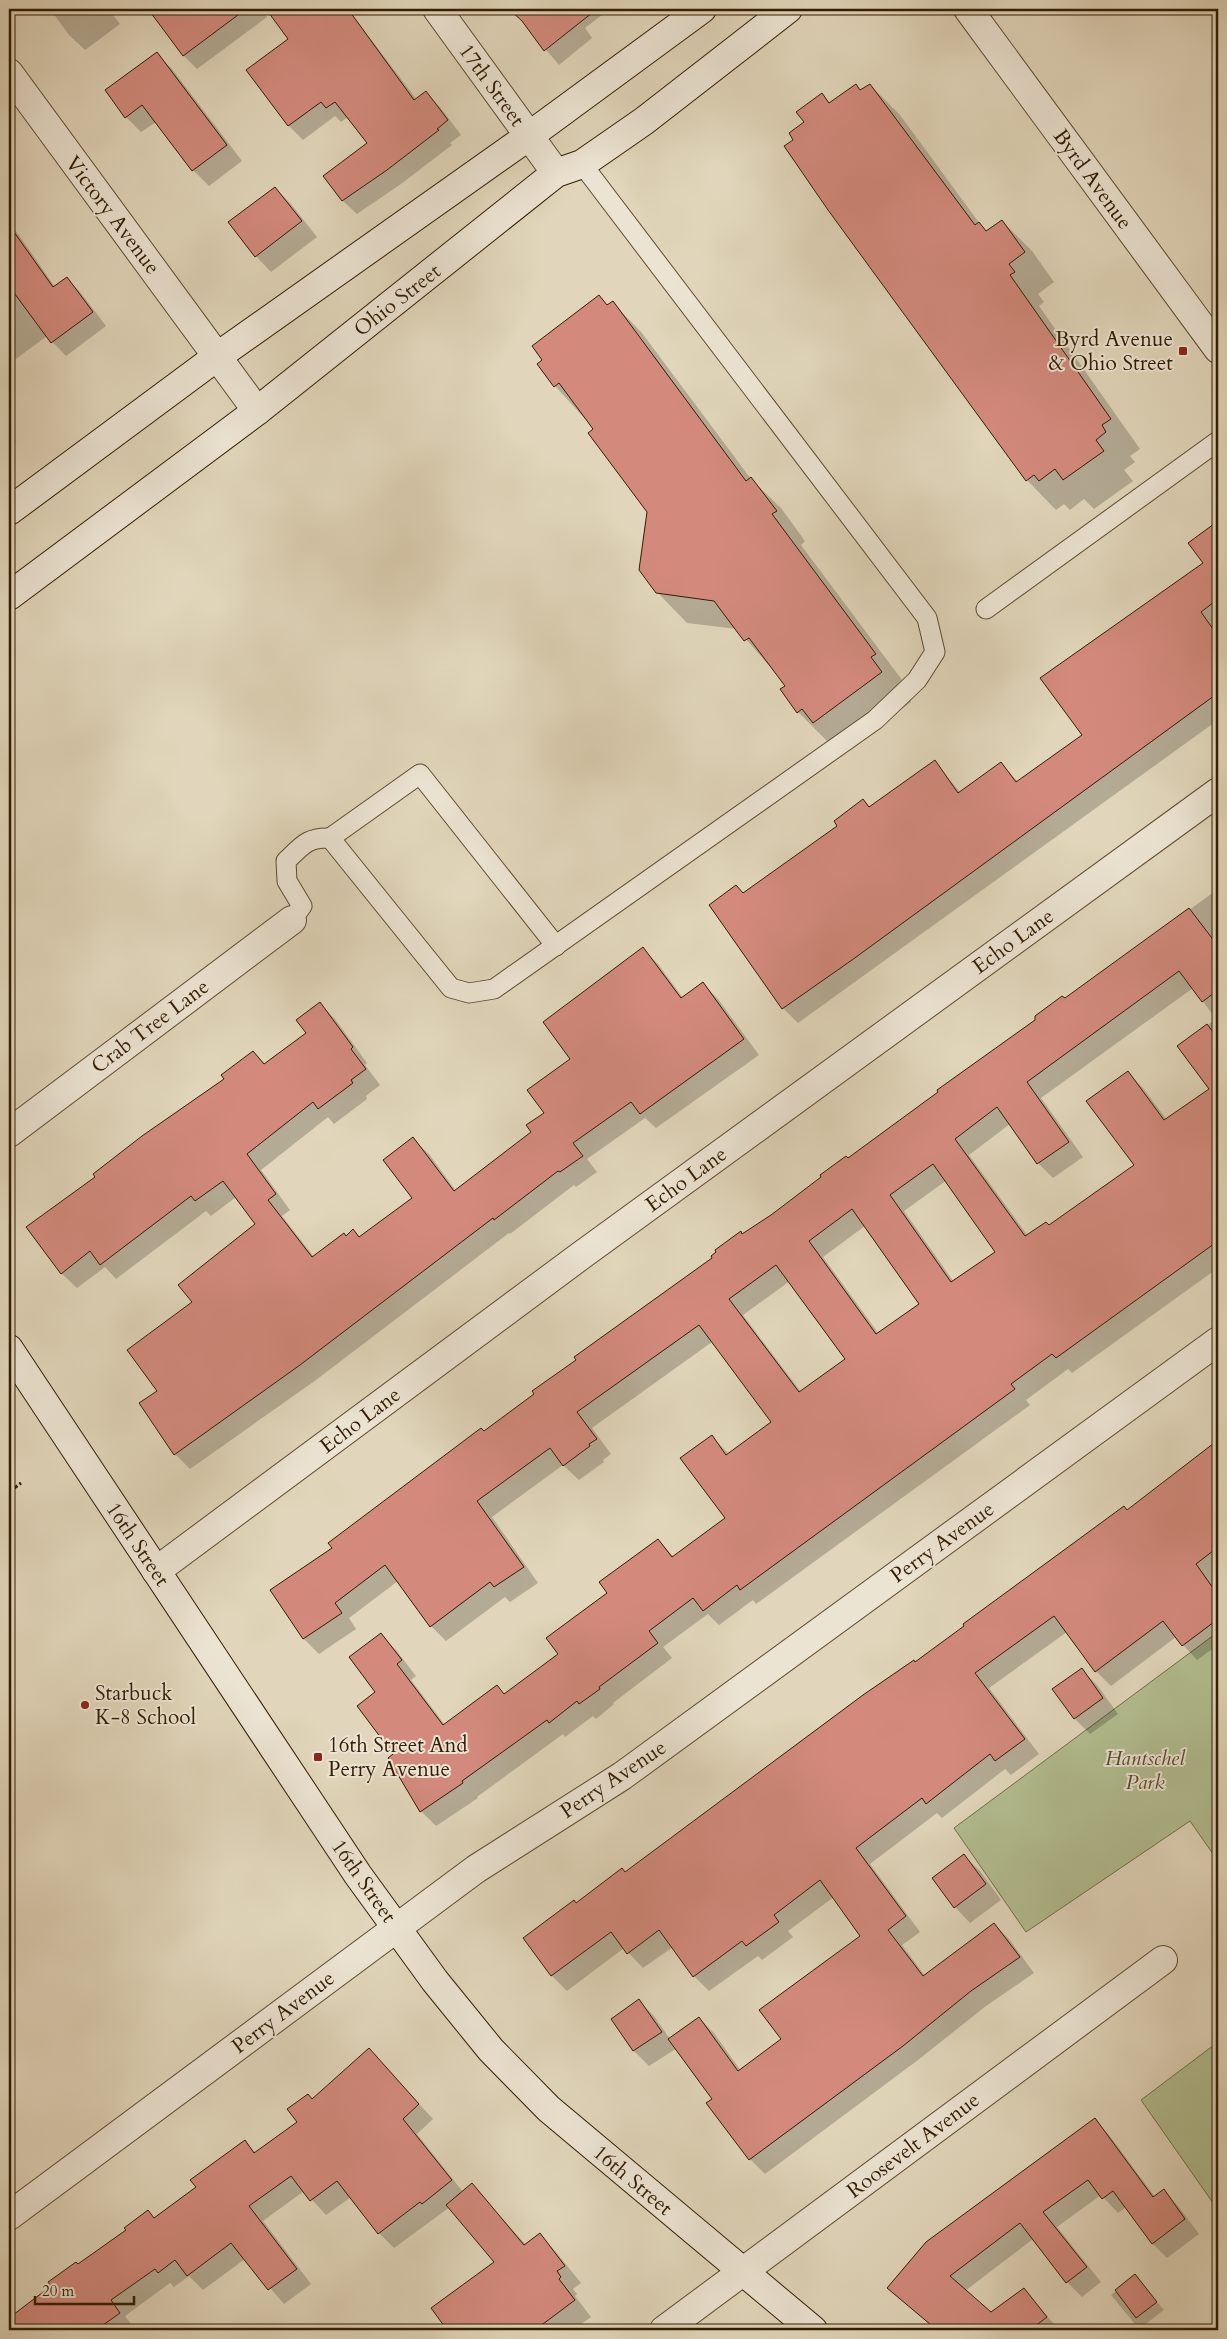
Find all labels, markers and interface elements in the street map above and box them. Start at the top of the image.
street label: 17th Street [452,38,532,133]
street label: Byrd Avenue [1046,123,1139,236]
street label: Victory Avenue [58,150,167,280]
street label: Ohio Street [348,257,447,344]
place label: Byrd Avenue & Ohio Street [1049,325,1173,378]
marker: Byrd Avenue & Ohio Street [1177,345,1189,357]
street label: Echo Lane [967,902,1060,981]
street label: Crab Tree Lane [85,972,215,1080]
street label: Echo Lane [640,1140,733,1219]
street label: Echo Lane [314,1380,407,1460]
street label: Perry Avenue [884,1495,1000,1590]
street label: 16th Street [99,1496,177,1592]
place label: Starbuck K-8 School [95,1679,196,1732]
marker: Starbuck K-8 School [79,1699,91,1711]
place label: 16th Street And Perry Avenue [328,1731,468,1784]
street label: Perry Avenue [555,1733,672,1826]
park label: Hantschel Park [1105,1744,1186,1797]
marker: 16th Street And Perry Avenue [312,1751,324,1763]
street label: 16th Street [324,1834,403,1929]
street label: Perry Avenue [226,1964,341,2061]
street label: Roosevelt Avenue [841,2086,986,2205]
street label: 16th Street [587,2138,679,2223]
scale bar [35,2274,134,2306]
text: 20 m [42,2281,74,2301]

